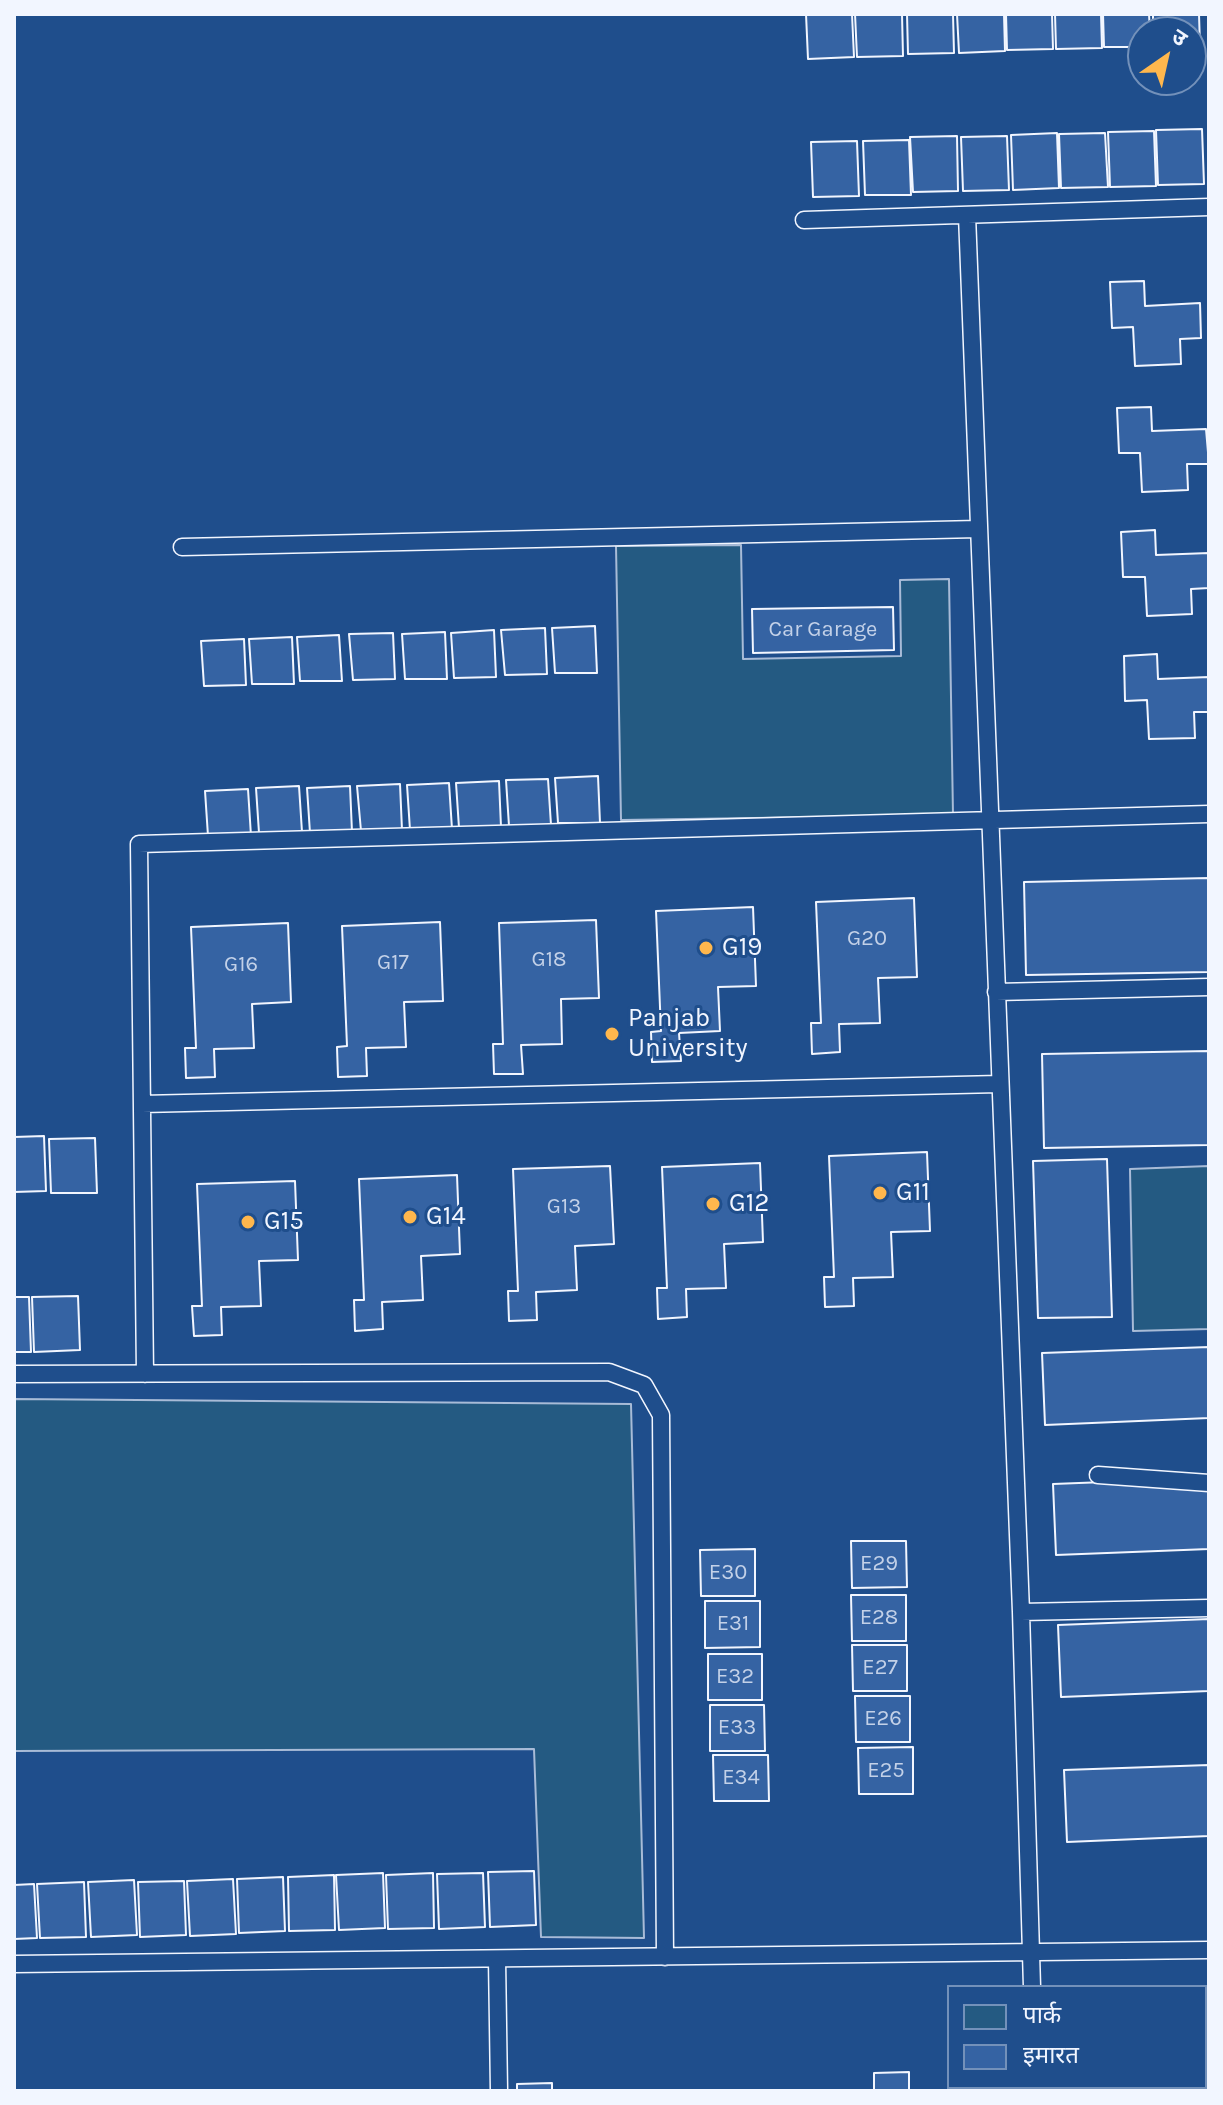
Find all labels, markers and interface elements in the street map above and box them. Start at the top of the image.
north arrow [1127,16,1207,96]
text: उ [1167,23,1192,52]
house number: Car Garage [769,617,877,643]
house number: G20 [847,926,887,952]
place label: G19 [722,932,762,964]
marker: G19 [697,939,715,957]
house number: G18 [532,947,566,973]
house number: G17 [377,950,409,976]
house number: G16 [224,952,258,978]
place label: Panjab University [628,1003,748,1064]
marker: Panjab University [603,1025,621,1043]
place label: G11 [896,1177,930,1209]
marker: G11 [871,1184,889,1202]
place label: G12 [729,1188,769,1220]
house number: G13 [547,1194,581,1220]
marker: G12 [704,1195,722,1213]
place label: G14 [426,1201,466,1233]
place label: G15 [264,1206,304,1238]
marker: G14 [401,1208,419,1226]
marker: G15 [239,1213,257,1231]
house number: E29 [860,1551,898,1577]
house number: E30 [709,1560,747,1586]
house number: E28 [860,1605,898,1631]
house number: E31 [717,1611,749,1637]
house number: E27 [862,1655,898,1681]
house number: E32 [716,1664,754,1690]
house number: E26 [864,1706,902,1732]
house number: E33 [718,1715,756,1741]
house number: E25 [867,1758,905,1784]
house number: E34 [722,1765,760,1791]
legend [947,1985,1207,2089]
text: पार्क [1023,2001,1061,2029]
text: इमारत [1023,2041,1079,2069]

